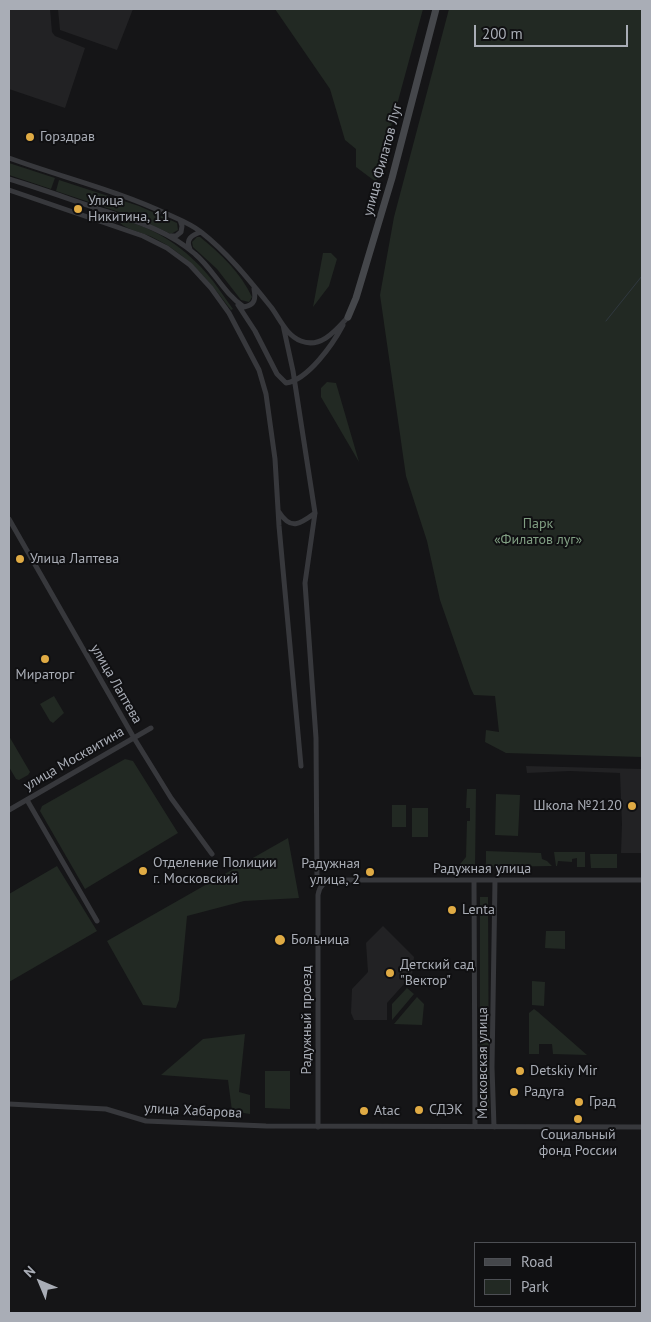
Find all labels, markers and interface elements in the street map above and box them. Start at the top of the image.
scale bar [476,15,630,47]
text: 200 m [482,24,523,43]
street label: улица Филатов Луг [360,102,406,218]
place label: Горздрав [40,129,95,145]
marker: Горздрав [24,131,36,143]
place label: Улица Никитина, 11 [88,193,169,226]
marker: Улица Никитина, 11 [72,203,84,215]
park label: Парк «Филатов луг» [494,516,582,548]
place label: Улица Лаптева [30,551,119,567]
marker: Улица Лаптева [14,553,26,565]
street label: улица Лаптева [86,641,146,727]
marker: Мираторг [39,653,51,665]
place label: Мираторг [16,667,74,683]
street label: улица Москвитина [21,723,127,795]
place label: Школа №2120 [533,798,622,814]
marker: Школа №2120 [626,800,638,812]
place label: Отделение Полиции г. Московский [153,855,277,888]
place label: Радужная улица, 2 [301,856,360,889]
street label: Радужная улица [433,861,531,877]
marker: Отделение Полиции г. Московский [137,865,149,877]
marker: Радужная улица, 2 [364,866,376,878]
place label: Lenta [462,902,495,918]
marker: Lenta [446,904,458,916]
place label: Больница [291,932,349,948]
marker: Больница [273,933,287,947]
place label: Детский сад "Вектор" [400,957,474,990]
street label: Радужный проезд [299,965,315,1075]
marker: Детский сад "Вектор" [384,967,396,979]
street label: Московская улица [475,1007,491,1119]
place label: Detskiy Mir [530,1063,597,1079]
marker: Detskiy Mir [514,1065,526,1077]
place label: Радуга [524,1084,565,1100]
marker: Радуга [508,1086,520,1098]
place label: Град [589,1094,616,1110]
marker: Град [573,1096,585,1108]
street label: улица Хабарова [143,1100,243,1122]
place label: СДЭК [429,1102,463,1118]
place label: Atac [374,1103,400,1119]
marker: СДЭК [413,1104,425,1116]
marker: Atac [358,1105,370,1117]
marker: Социальный фонд России [572,1113,584,1125]
place label: Социальный фонд России [539,1127,617,1160]
legend [473,1242,636,1307]
text: Road [521,1252,553,1271]
north arrow [15,1257,65,1307]
text: N [20,1262,39,1281]
text: Park [521,1277,549,1296]

